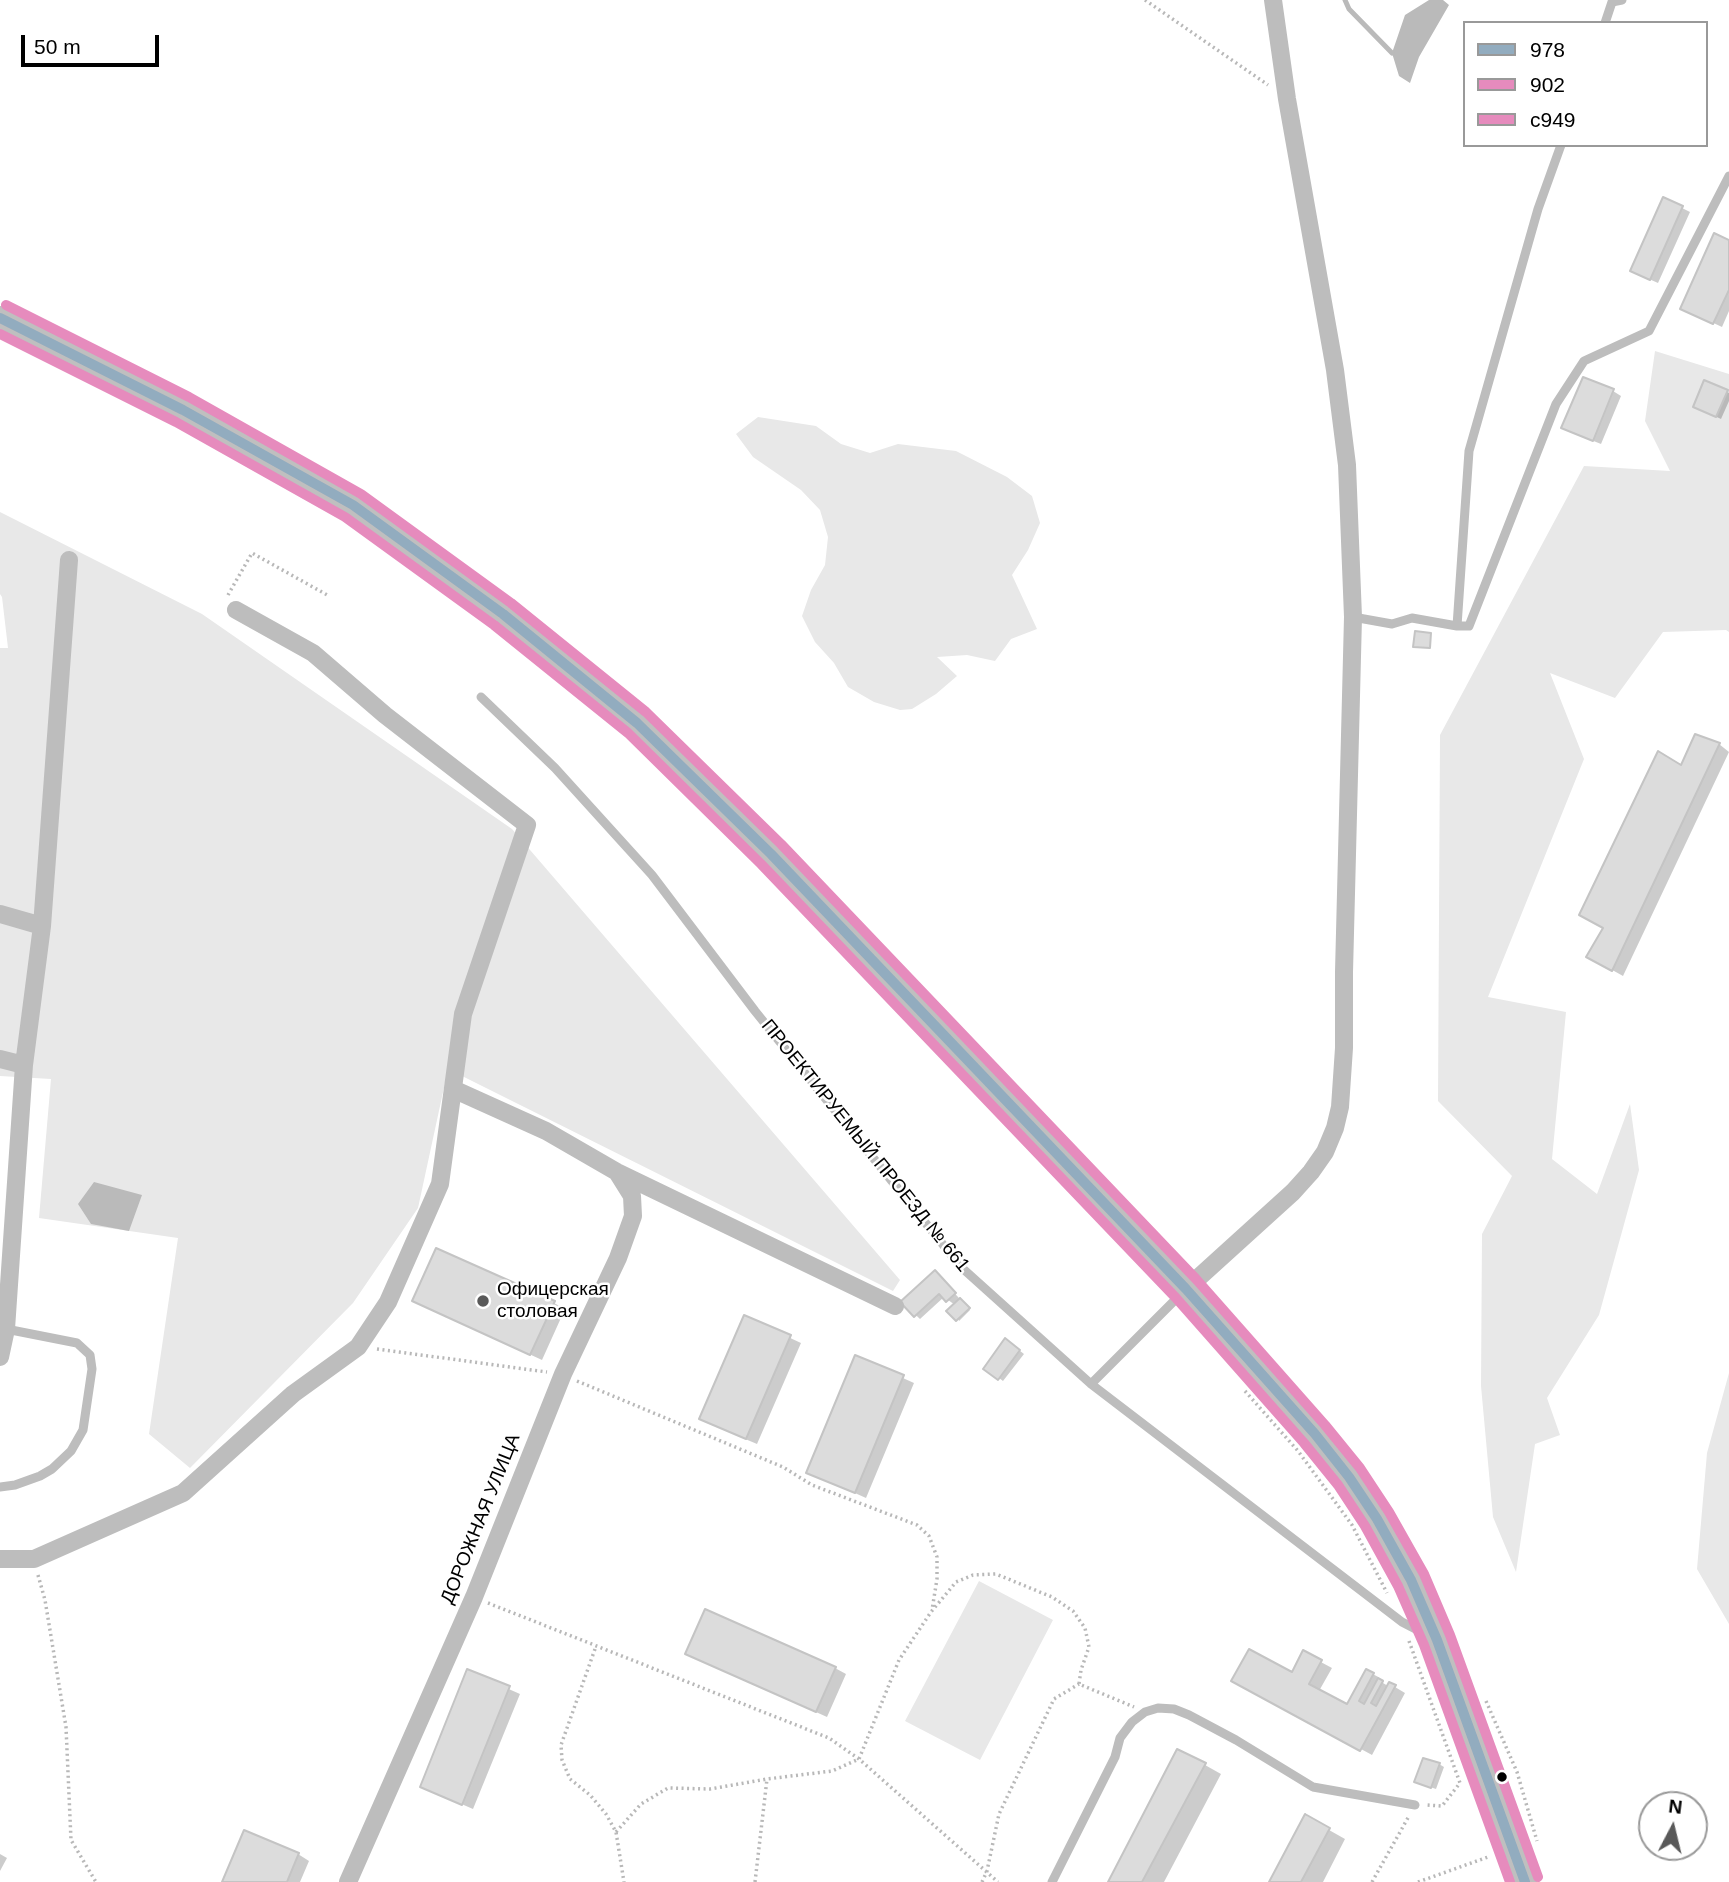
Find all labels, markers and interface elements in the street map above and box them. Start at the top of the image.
scale bar [24,21,163,65]
legend [1463,21,1708,147]
text: 50 m [34,35,81,58]
text: 978 [1530,38,1565,61]
text: 902 [1530,73,1565,96]
text: с949 [1530,108,1576,131]
street label: ПРОЕКТИРУЕМЫЙ ПРОЕЗД № 661 [756,1015,974,1277]
place label: Офицерская столовая [497,1279,609,1323]
marker: Офицерская столовая [475,1293,491,1309]
street label: ДОРОЖНАЯ УЛИЦА [436,1431,526,1607]
unlabelled marker [1495,1770,1509,1784]
north arrow [1638,1791,1708,1861]
text: N [1667,1795,1683,1818]

